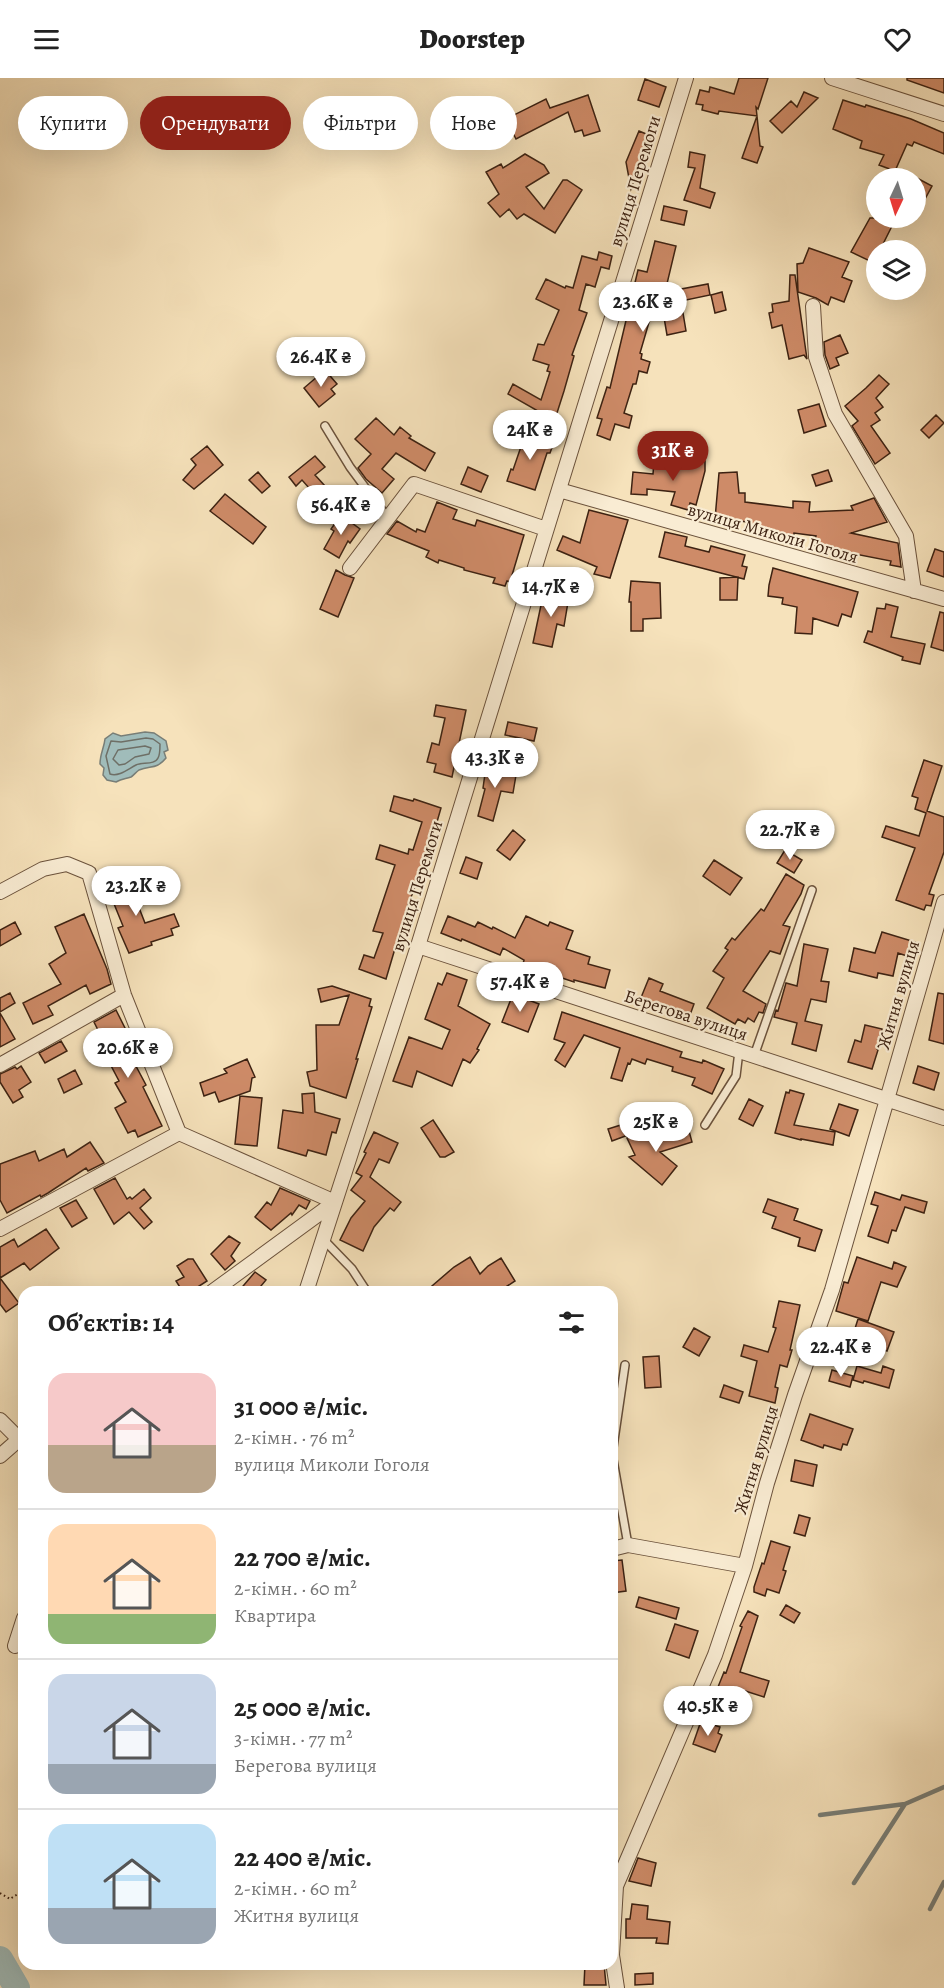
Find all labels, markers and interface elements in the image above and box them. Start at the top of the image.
text: Doorstep [419,21,525,57]
icon: menu [30,23,63,56]
icon: heart [881,23,914,56]
chip: Купити [18,96,128,150]
chip: Орендувати [140,96,291,150]
chip: Фільтри [303,96,418,150]
chip: Нове [430,96,517,150]
street label: вулиця Перемоги [604,112,666,250]
north arrow [866,168,926,228]
map controls [866,168,926,300]
button: layers [866,240,926,300]
pin: 23.6K ₴ [588,282,698,333]
text: 23.6K ₴ [613,288,673,315]
pin: 26.4K ₴ [266,337,376,388]
text: 26.4K ₴ [290,343,352,370]
pin: 24K ₴ [488,410,572,461]
text: 24K ₴ [507,416,553,443]
pin: 31K ₴ [631,431,715,482]
text: 31K ₴ [651,437,695,464]
pin: 56.4K ₴ [286,485,396,536]
text: 56.4K ₴ [311,491,371,518]
street label: вулиця Миколи Гоголя [685,497,861,569]
pin: 14.7K ₴ [496,567,606,618]
text: 14.7K ₴ [522,573,580,600]
pin: 43.3K ₴ [440,738,550,789]
text: 43.3K ₴ [465,744,525,771]
pin: 22.7K ₴ [735,810,845,861]
text: 22.7K ₴ [760,816,820,843]
street label: вулиця Перемоги [386,817,448,955]
pin: 23.2K ₴ [81,866,191,917]
text: 23.2K ₴ [106,872,166,899]
street label: Житня вулиця [871,938,925,1052]
pin: 57.4K ₴ [465,962,575,1013]
text: 57.4K ₴ [490,968,550,995]
street label: Берегова вулиця [621,984,751,1046]
pin: 20.6K ₴ [73,1028,183,1079]
text: 20.6K ₴ [97,1034,159,1061]
pin: 25K ₴ [614,1102,698,1153]
text: 25K ₴ [633,1108,679,1135]
text: Об’єктів: 14 [48,1305,174,1340]
icon: filters [555,1306,588,1339]
pin: 22.4K ₴ [786,1327,896,1378]
text: 22.4K ₴ [810,1333,872,1360]
text: 31 000 ₴/міс. [234,1389,368,1424]
icon: home [96,1397,168,1469]
street label: Житня вулиця [728,1403,784,1517]
text: 2-кімн. · 76 m² [234,1424,355,1451]
text: вулиця Миколи Гоголя [234,1451,430,1478]
text: 22 700 ₴/міс. [234,1540,371,1575]
icon: home [96,1548,168,1620]
text: 2-кімн. · 60 m² [234,1575,357,1602]
text: Квартира [234,1602,316,1629]
pin: 40.5K ₴ [653,1686,763,1737]
text: 25 000 ₴/міс. [234,1690,371,1725]
text: 40.5K ₴ [678,1692,738,1719]
icon: home [96,1698,168,1770]
text: 3-кімн. · 77 m² [234,1725,353,1752]
text: Берегова вулиця [234,1752,377,1779]
text: 22 400 ₴/міс. [234,1840,372,1875]
icon: home [96,1848,168,1920]
text: 2-кімн. · 60 m² [234,1875,357,1902]
text: Житня вулиця [234,1902,359,1929]

